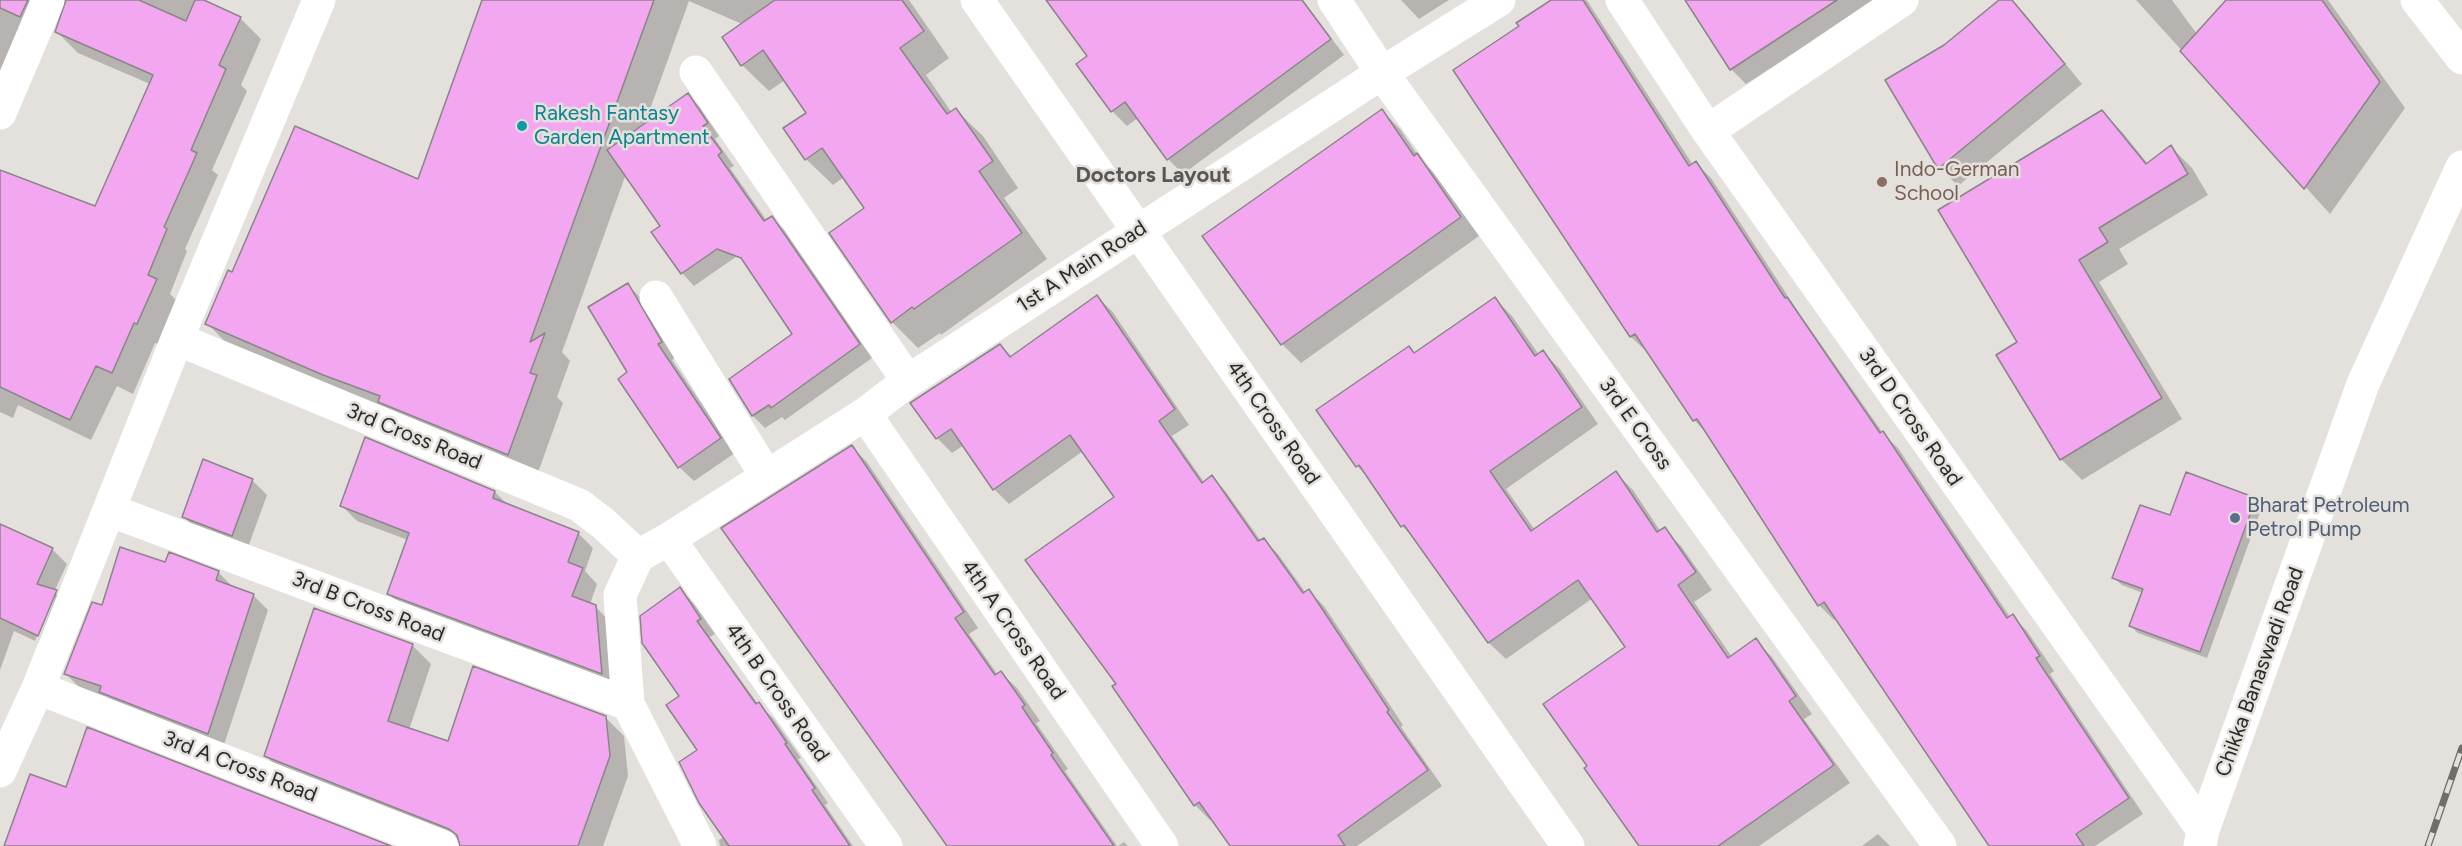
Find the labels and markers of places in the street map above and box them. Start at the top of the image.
place label: Rakesh Fantasy Garden Apartment [534,101,710,151]
marker: Rakesh Fantasy Garden Apartment [515,119,529,133]
place label: Indo-German School [1894,157,2019,207]
marker: Indo-German School [1875,175,1889,189]
place label: Bharat Petroleum Petrol Pump [2247,493,2409,543]
marker: Bharat Petroleum Petrol Pump [2228,511,2242,525]

